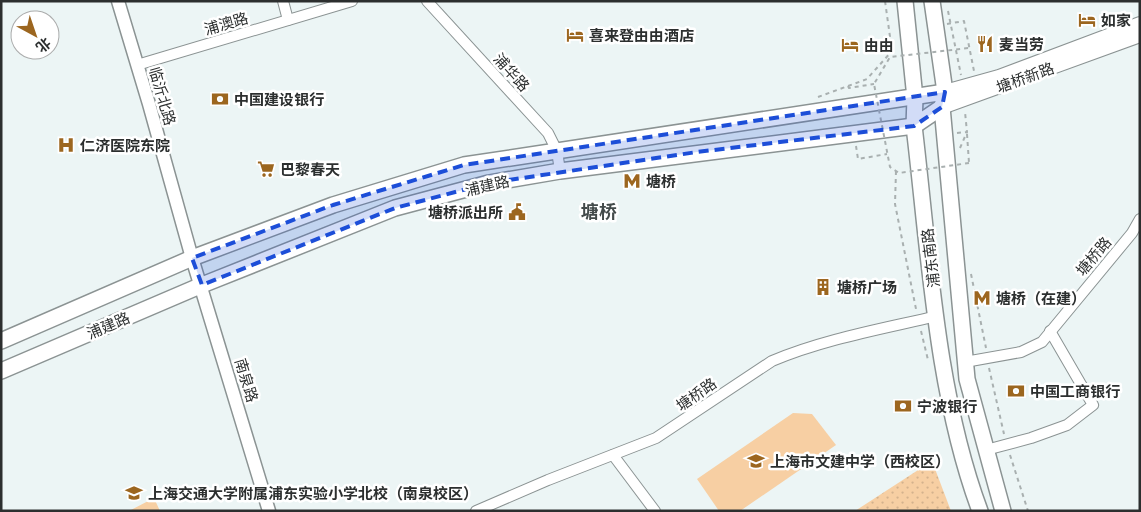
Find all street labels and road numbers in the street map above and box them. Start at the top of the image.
street label: 浦澳路 [202,8,250,38]
street label: 浦华路 [490,49,534,95]
street label: 塘桥新路 [994,58,1056,96]
street label: 临沂北路 [146,65,180,127]
street label: 浦建路 [463,171,511,199]
street label: 浦东南路 [917,227,943,289]
street label: 塘桥路 [1072,233,1114,279]
street label: 浦建路 [84,308,132,342]
street label: 南泉路 [232,356,262,404]
street label: 塘桥路 [672,374,720,414]

